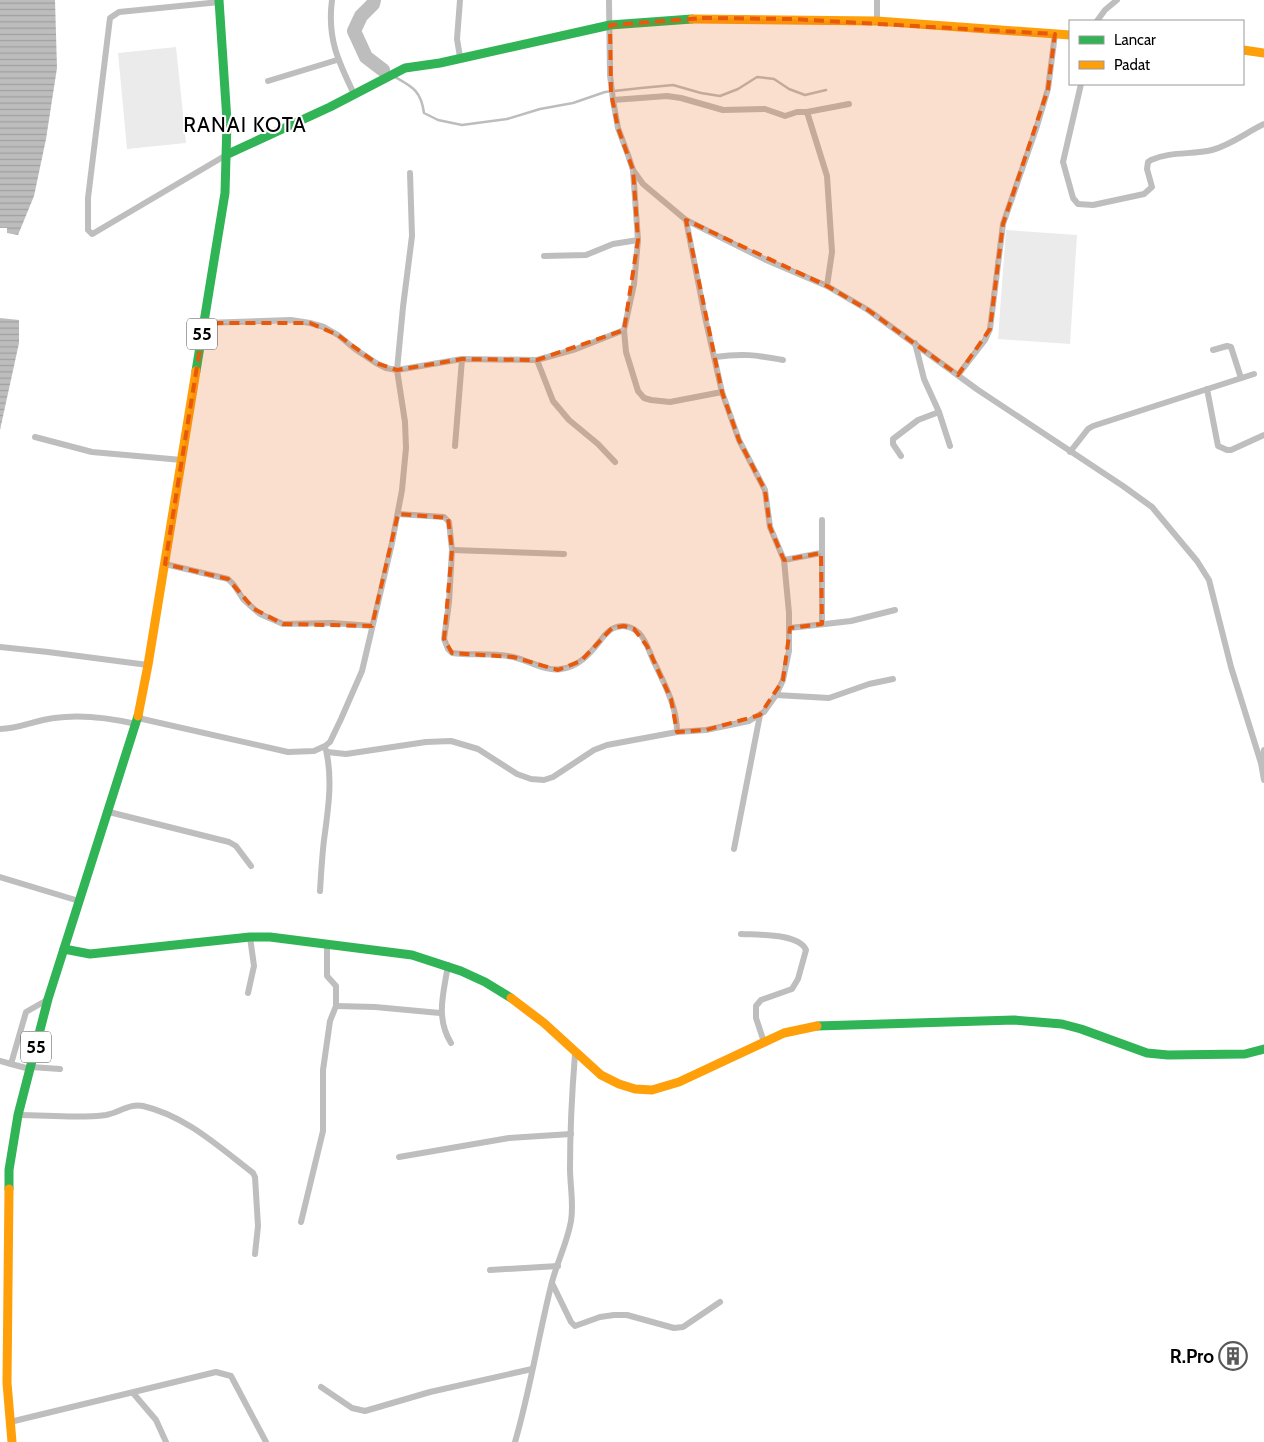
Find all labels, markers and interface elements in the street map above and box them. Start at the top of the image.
legend [1069,20,1244,85]
text: Lancar [1114,31,1156,49]
text: Padat [1114,56,1150,74]
district label: RANAI KOTA [183,112,307,137]
road number: 55 [187,318,217,349]
road number: 55 [21,1032,51,1062]
building icon: R.Pro [1218,1341,1248,1371]
place label: R.Pro [1170,1345,1214,1368]

